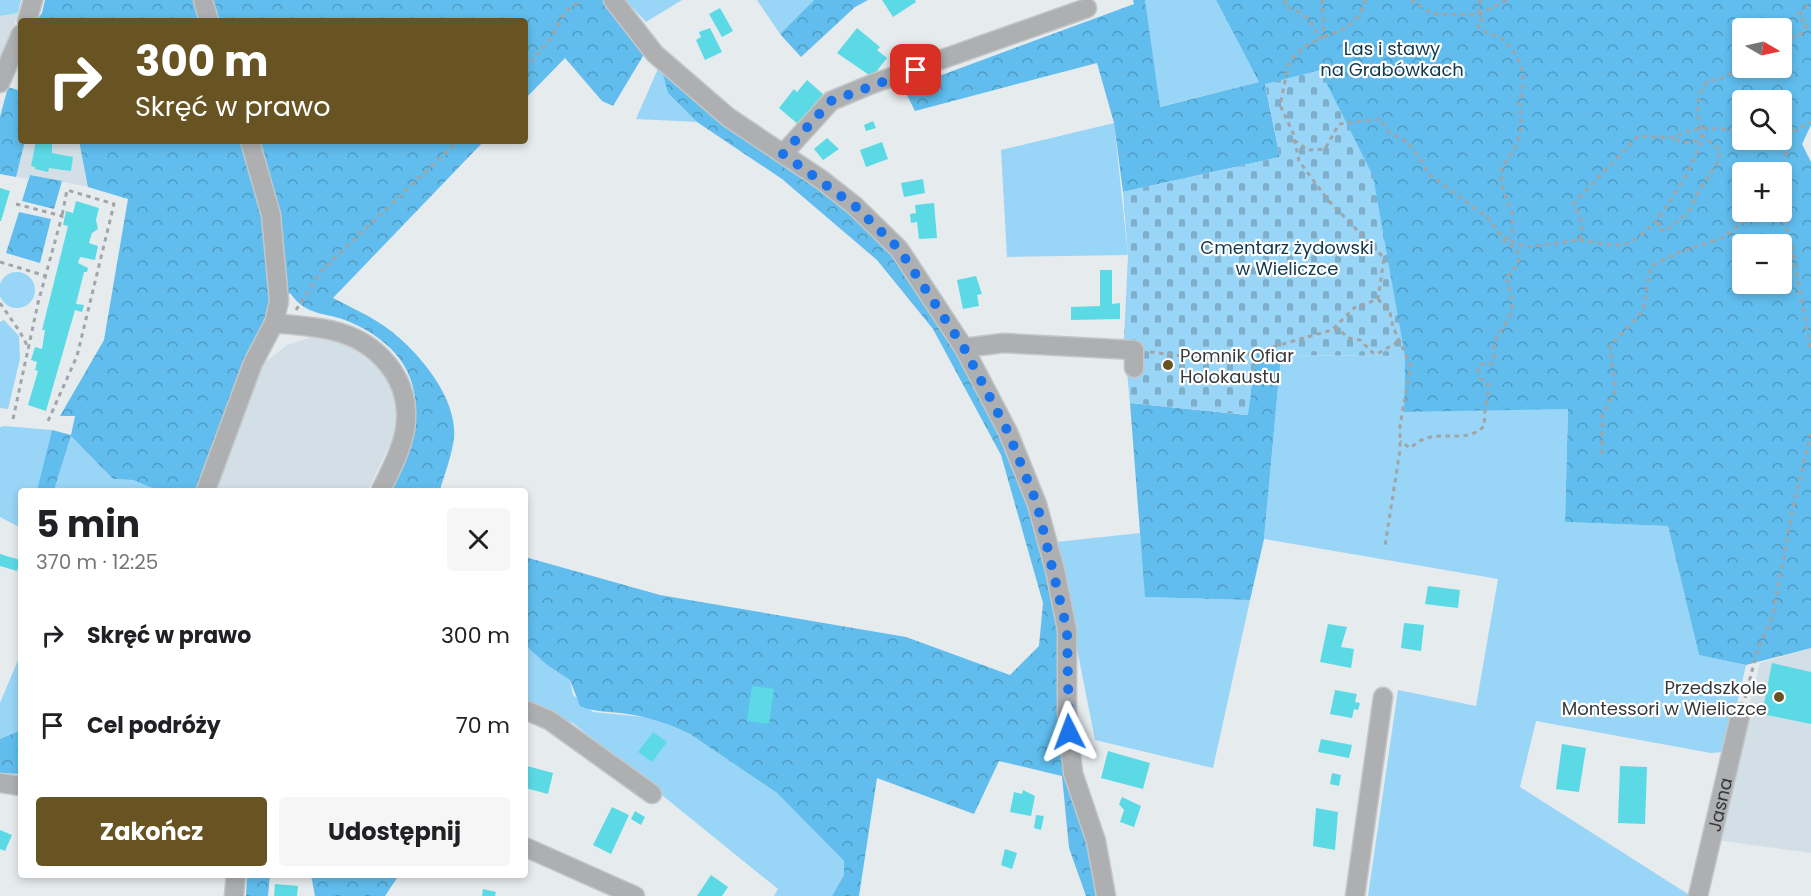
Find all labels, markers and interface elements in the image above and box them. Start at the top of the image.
north arrow [1732,18,1792,78]
map controls [1732,18,1792,294]
text: 300 m [135,32,269,91]
park label: Las i stawy na Grabówkach [1320,36,1464,82]
icon: right [36,42,114,120]
pin [890,44,941,95]
icon: arrive [899,53,932,86]
text: Skręć w prawo [135,88,331,125]
button: search [1732,90,1792,150]
button: + [1732,162,1792,222]
button: − [1732,234,1792,294]
park label: Cmentarz żydowski w Wieliczce [1200,235,1374,281]
place label: Pomnik Ofiar Holokaustu [1180,343,1294,389]
marker: Pomnik Ofiar Holokaustu [1161,358,1175,372]
text: 5 min [36,499,140,550]
button: close [447,508,510,571]
text: 370 m · 12:25 [36,548,158,576]
icon: right [36,619,69,652]
text: Skręć w prawo [87,620,251,651]
text: 300 m [441,620,510,651]
place label: Przedszkole Montessori w Wieliczce [1562,675,1767,721]
marker: Przedszkole Montessori w Wieliczce [1772,690,1786,704]
position arrow [1037,700,1101,764]
icon: arrive [36,709,69,742]
text: Cel podróży [87,710,221,741]
text: 70 m [456,710,510,741]
street label: Jasna [1701,775,1738,834]
button: Zakończ [36,797,267,866]
button: Udostępnij [279,797,510,866]

